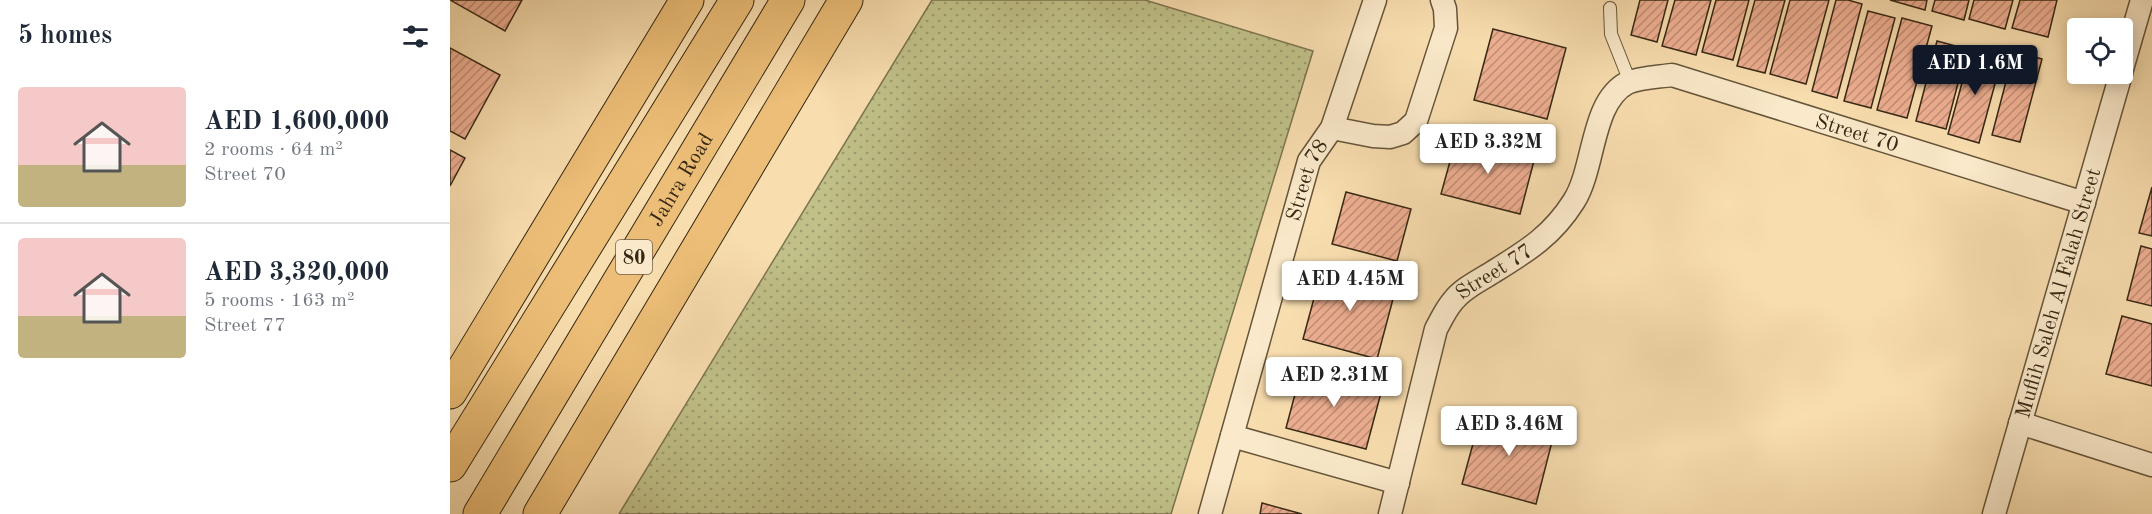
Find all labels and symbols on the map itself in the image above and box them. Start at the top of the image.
pin: AED 1.6M [1913,45,2037,96]
street label: Street 70 [1813,111,1901,157]
pin: AED 3.32M [1419,124,1557,175]
street label: Jahra Road [646,130,718,231]
street label: Street 78 [1284,136,1333,224]
street label: Muflih Saleh Al Falah Street [2013,166,2105,421]
road number: 80 [616,240,652,274]
street label: Street 77 [1452,241,1537,305]
pin: AED 4.45M [1281,261,1419,312]
pin: AED 2.31M [1265,357,1403,408]
pin: AED 3.46M [1440,406,1578,457]

